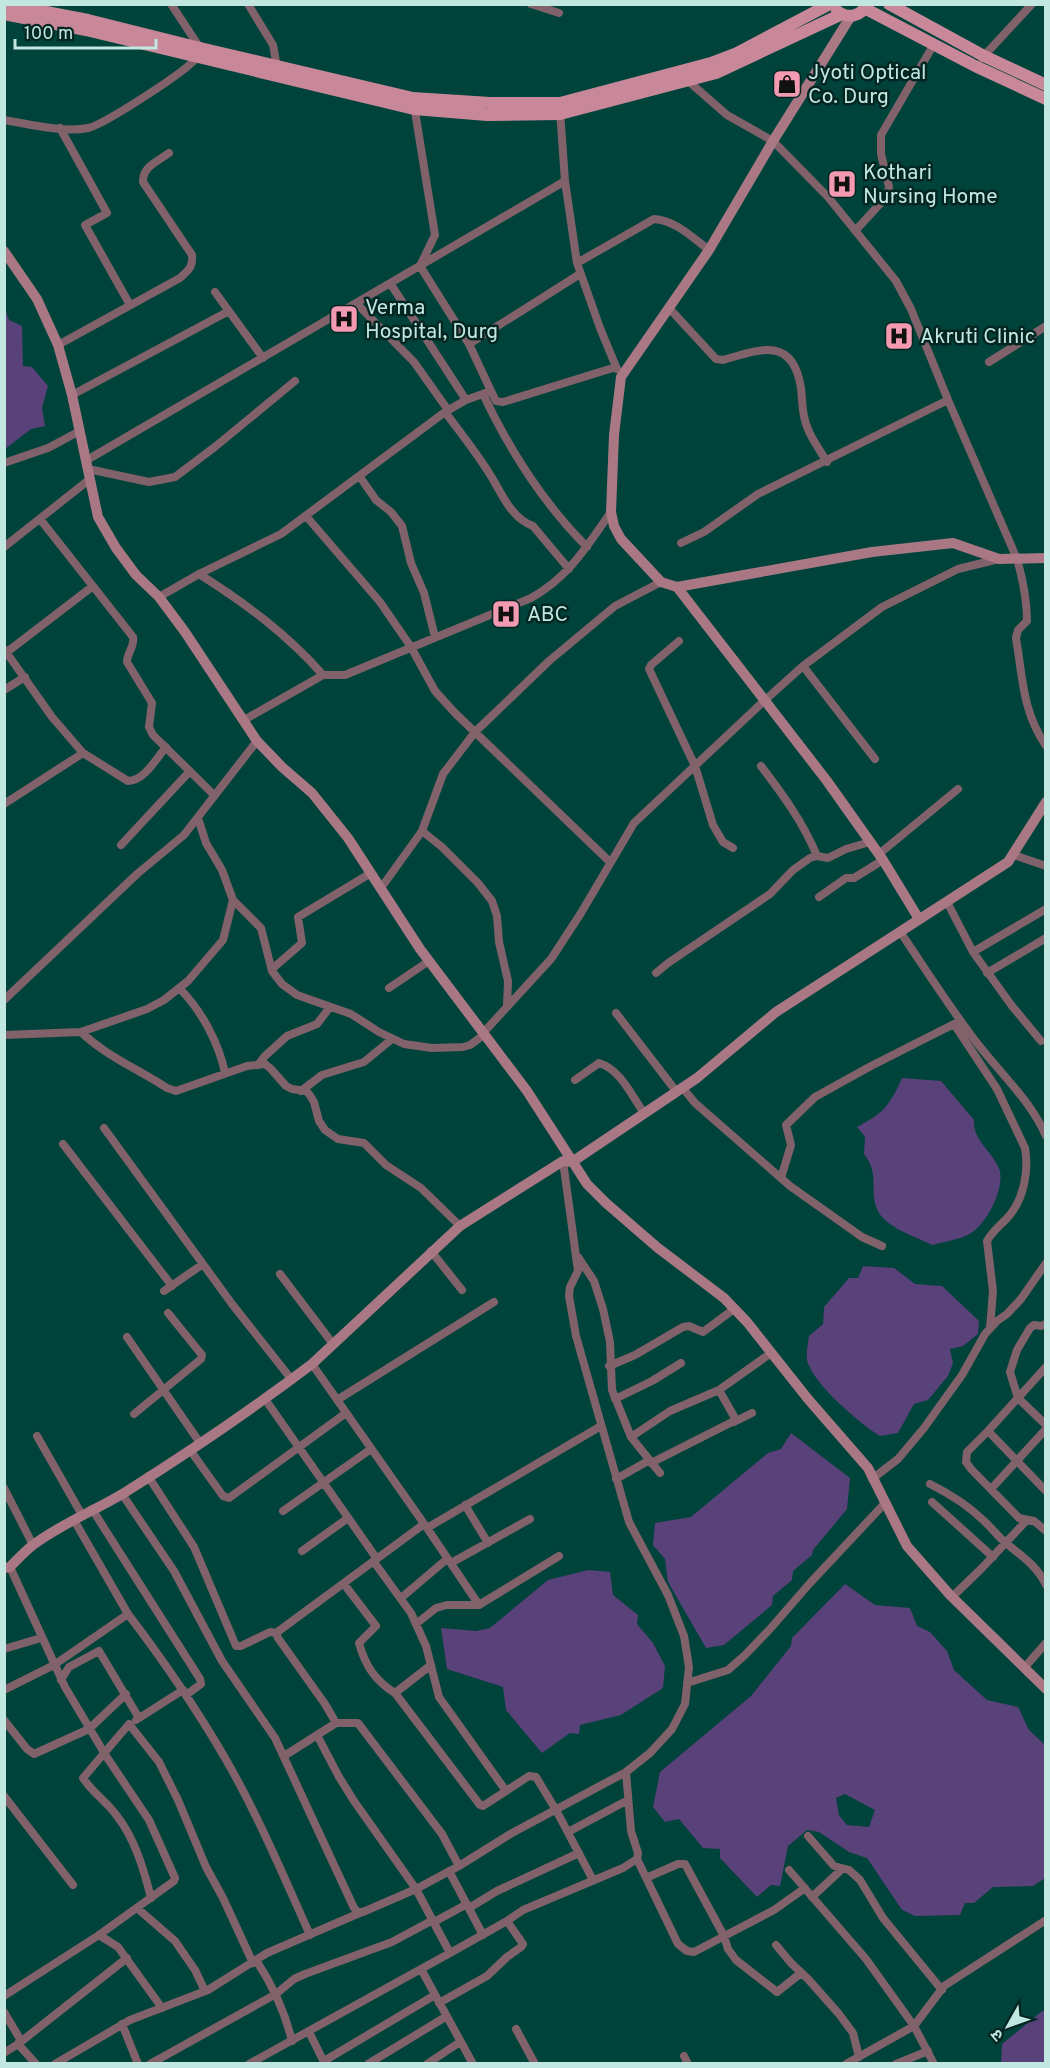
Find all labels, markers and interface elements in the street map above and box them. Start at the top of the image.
scale bar [15,12,156,50]
text: 100 m [24,23,73,46]
place label: Jyoti Optical Co. Durg [808,60,927,111]
shop icon: Jyoti Optical Co. Durg [771,68,803,100]
place label: Kothari Nursing Home [863,160,998,211]
hospital icon: Kothari Nursing Home [826,168,858,200]
place label: Verma Hospital, Durg [365,295,498,346]
hospital icon: Verma Hospital, Durg [328,303,360,335]
hospital icon: Akruti Clinic [883,320,915,352]
place label: Akruti Clinic [920,324,1035,351]
hospital icon: ABC [490,598,522,630]
place label: ABC [527,602,568,629]
north arrow [978,1996,1038,2056]
text: उ [987,2024,1009,2044]

